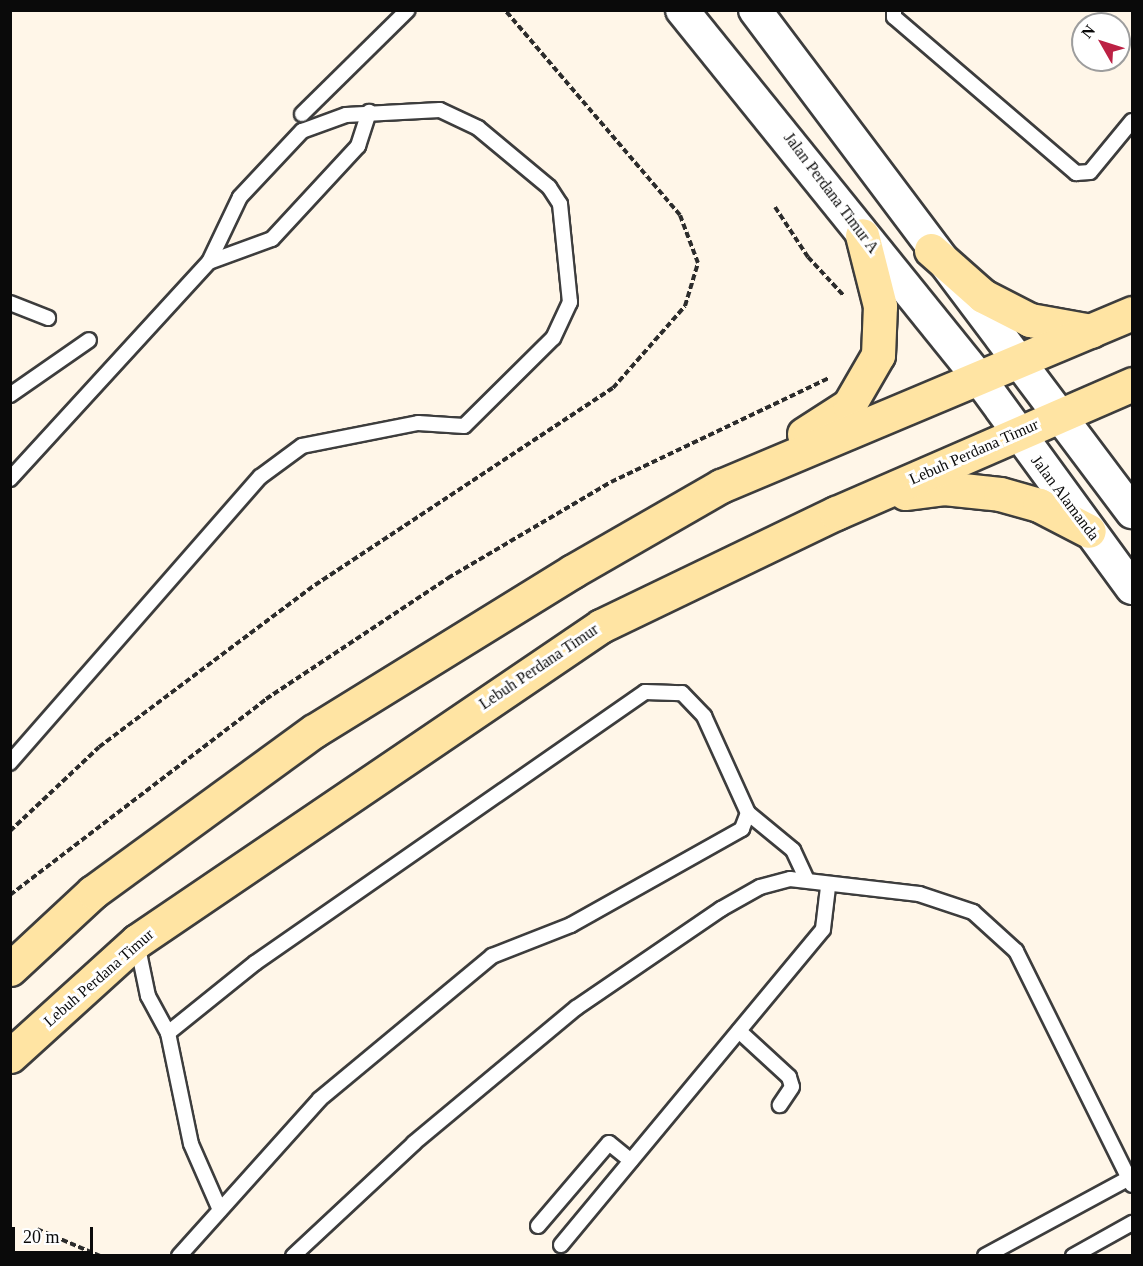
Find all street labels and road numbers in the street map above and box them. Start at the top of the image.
street label: Jalan Perdana Timur A [779,128,883,258]
street label: Lebuh Perdana Timur [906,415,1042,489]
street label: Jalan Alamanda [1026,451,1104,545]
street label: Lebuh Perdana Timur [476,620,602,714]
street label: Lebuh Perdana Timur [40,925,158,1031]

